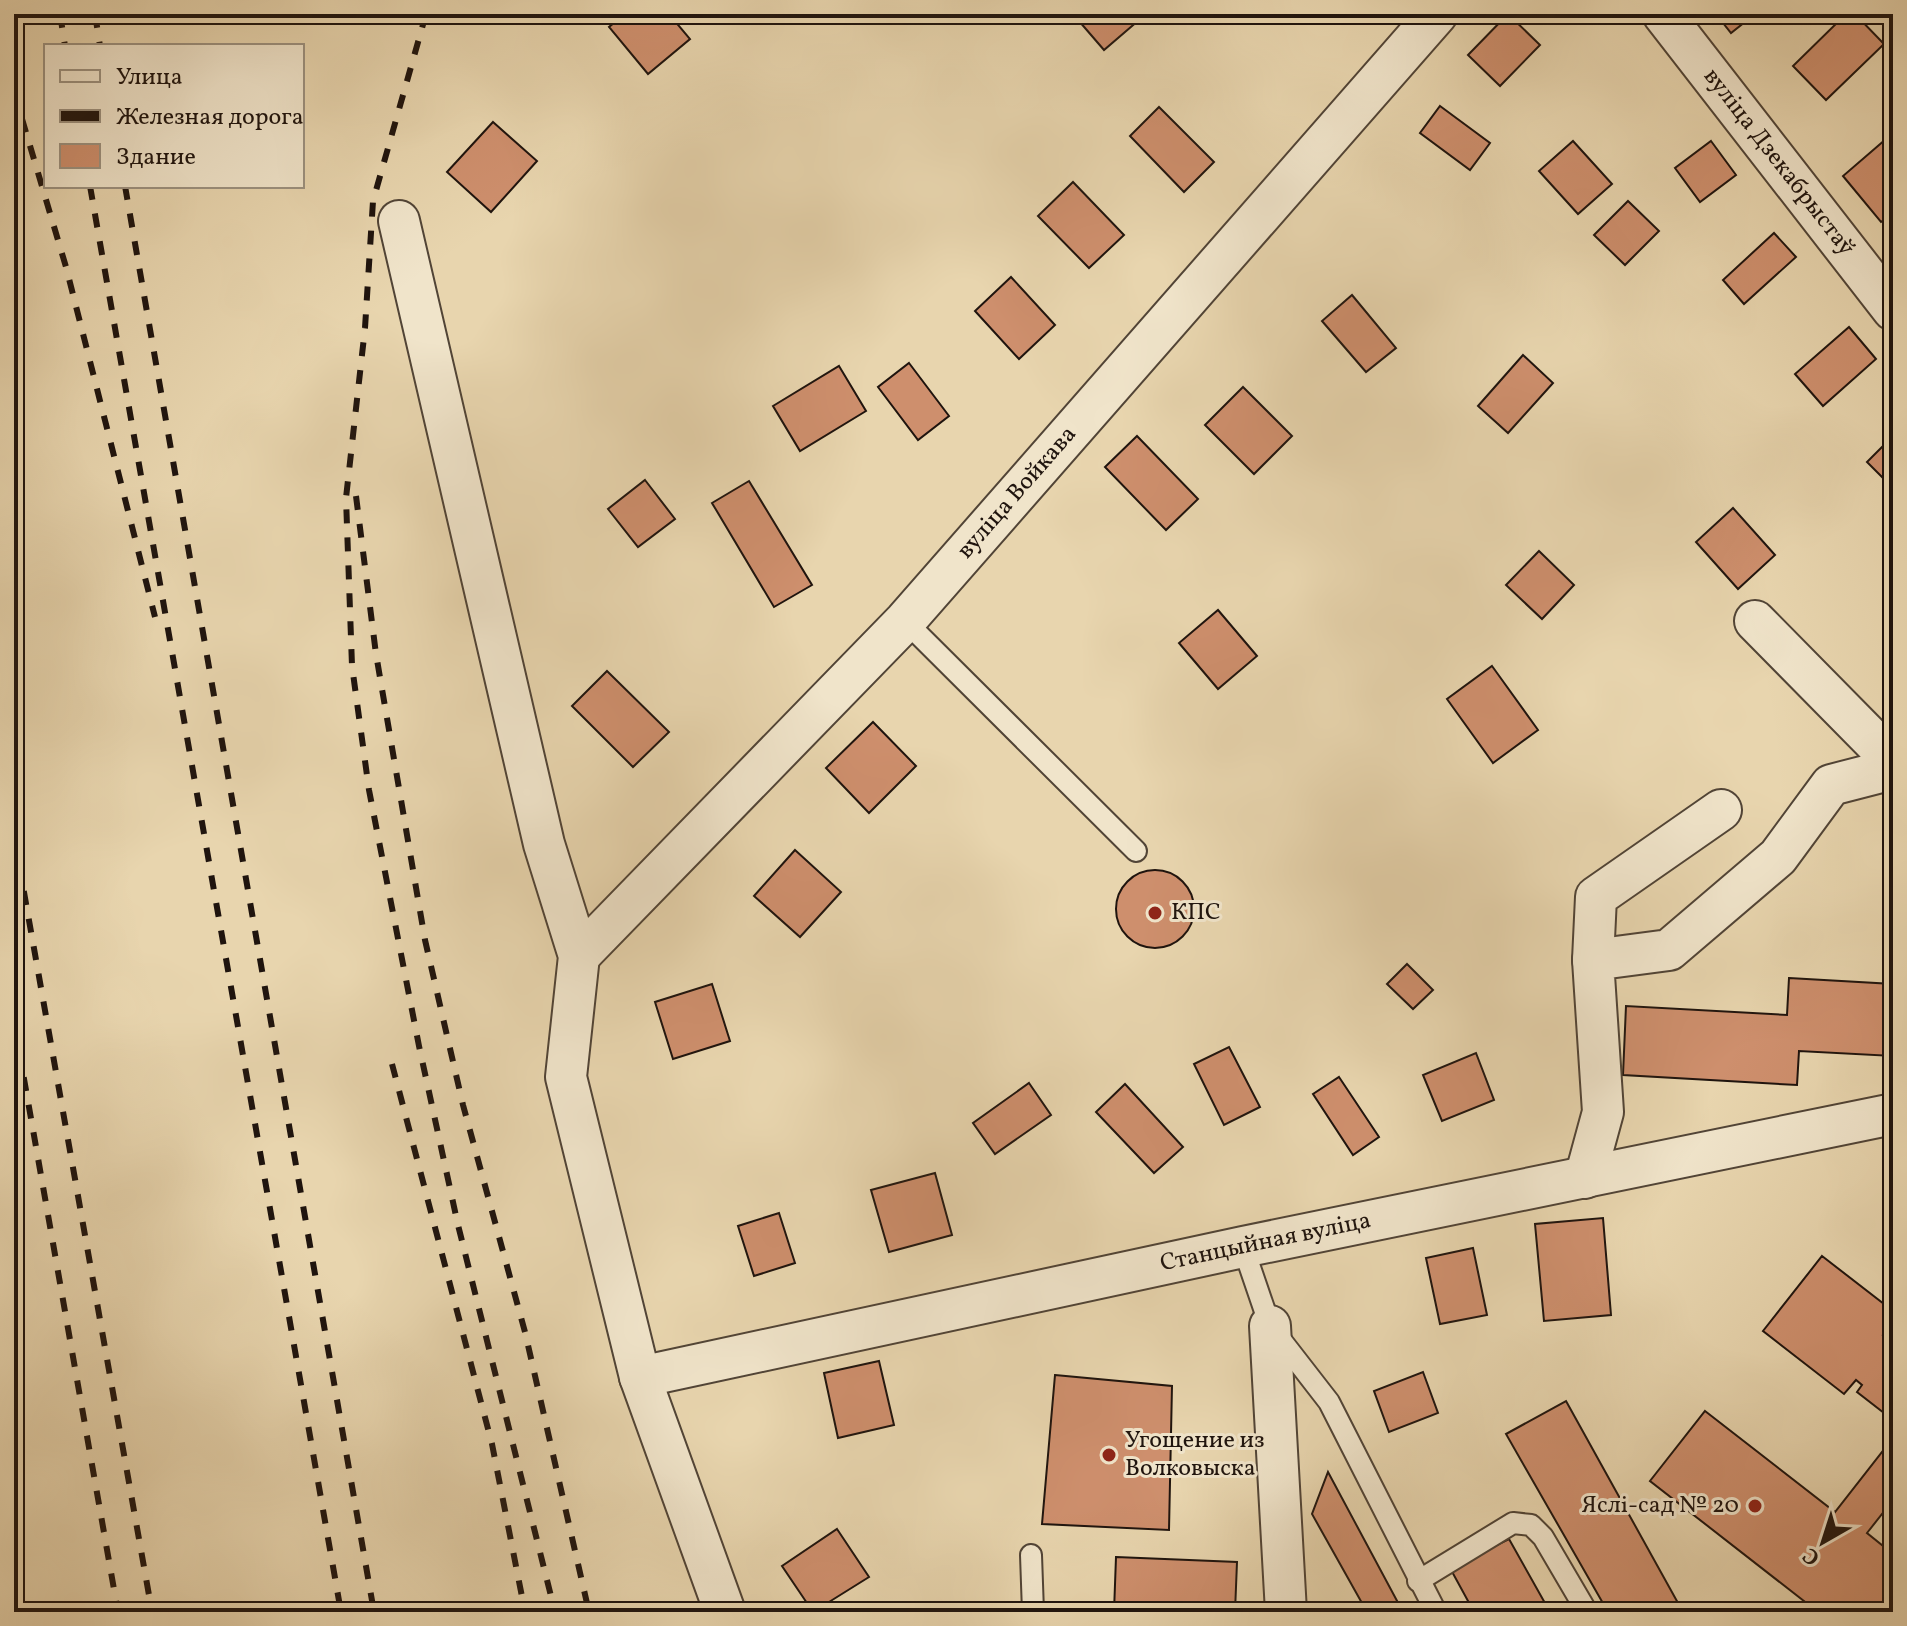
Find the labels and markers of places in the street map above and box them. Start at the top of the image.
place label: КПС [1171,896,1221,930]
marker: КПС [1146,904,1164,922]
place label: Угощение из Волковыска [1125,1424,1265,1486]
marker: Угощение из Волковыска [1100,1446,1118,1464]
place label: Яслі-сад № 20 [1581,1489,1739,1523]
marker: Яслі-сад № 20 [1746,1497,1764,1515]

